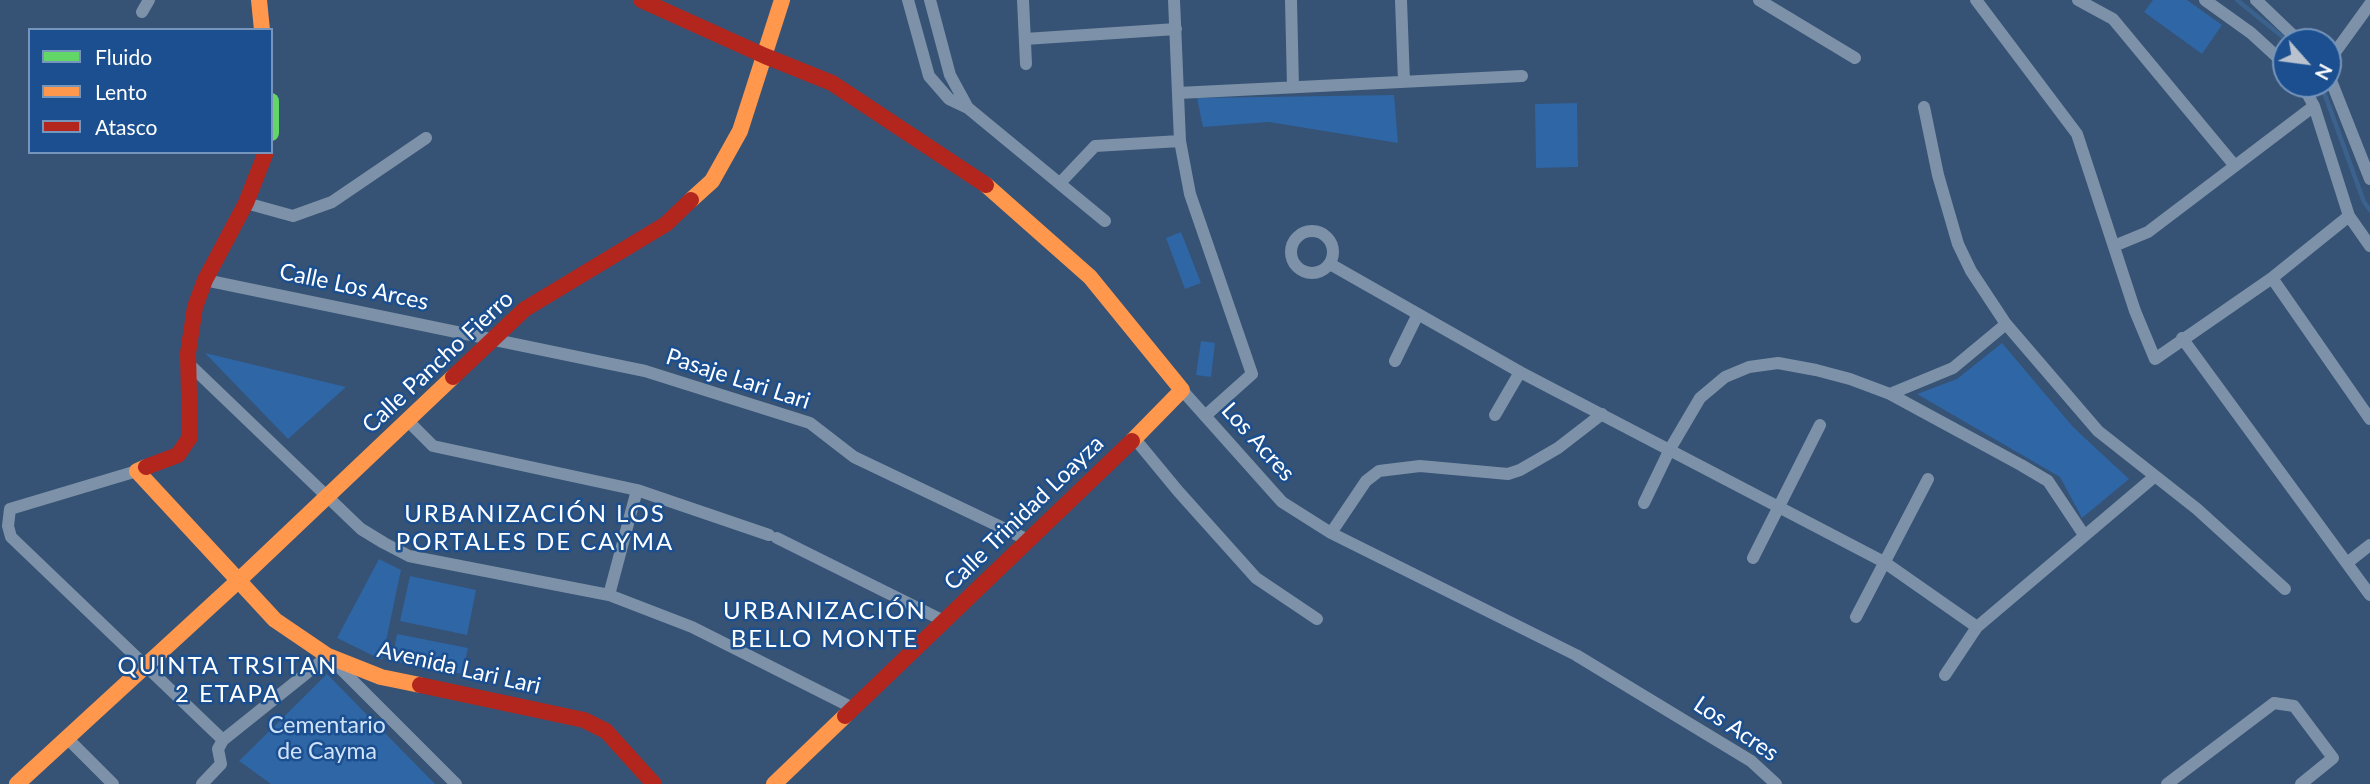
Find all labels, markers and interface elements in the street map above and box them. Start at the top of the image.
legend [28,28,273,154]
north arrow [2272,28,2342,98]
text: Fluido [95,44,152,69]
text: N [2311,60,2338,84]
text: Lento [95,79,147,104]
text: Atasco [95,114,157,139]
street label: Calle Los Arces [277,258,431,316]
street label: Calle Pancho Fierro [357,285,519,439]
street label: Pasaje Lari Lari [662,343,814,415]
street label: Los Acres [1216,397,1300,487]
street label: Calle Trinidad Loayza [939,430,1109,596]
district label: URBANIZACIÓN LOS PORTALES DE CAYMA [398,500,672,556]
district label: URBANIZACIÓN BELLO MONTE [725,597,925,653]
street label: Avenida Lari Lari [375,636,543,700]
district label: QUINTA TRSITAN 2 ETAPA [119,652,337,708]
street label: Los Acres [1688,691,1784,767]
park label: Cementario de Cayma [268,712,386,766]

